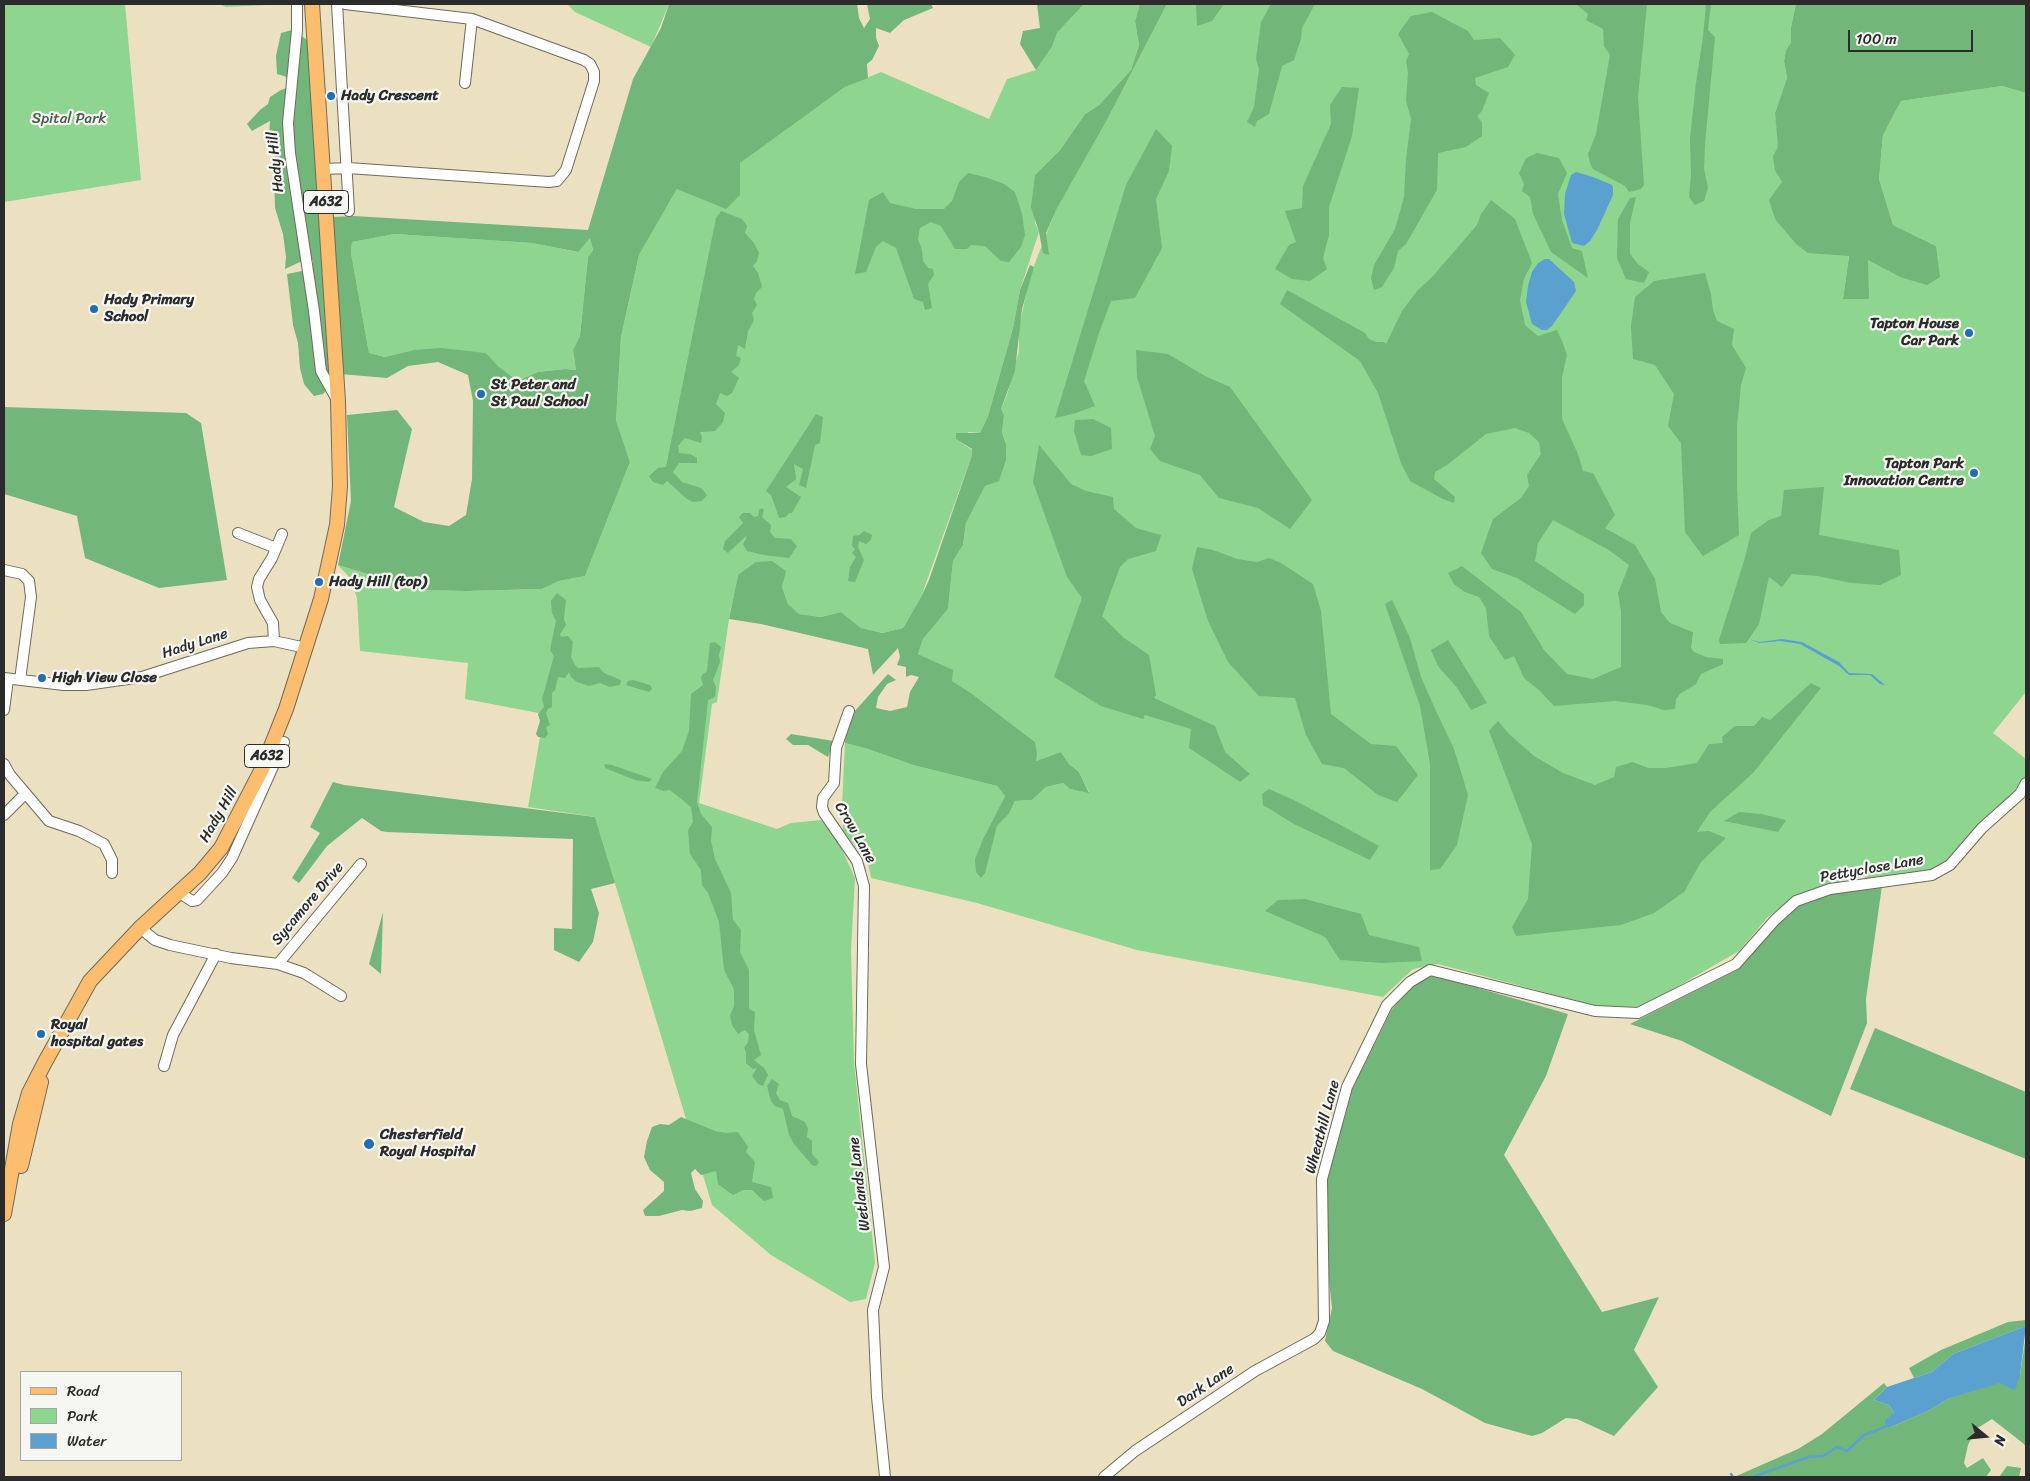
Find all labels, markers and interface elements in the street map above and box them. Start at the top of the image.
scale bar [1850,20,1975,52]
text: 100 m [1856,26,1897,52]
place label: Hady Crescent [341,87,439,105]
marker: Hady Crescent [325,90,337,102]
park label: Spital Park [32,110,106,128]
street label: Hady Hill [264,131,288,193]
road number: A632 [304,190,348,213]
place label: Hady Primary School [104,291,194,326]
marker: Hady Primary School [88,303,100,315]
place label: Tapton House Car Park [1870,315,1959,350]
marker: Tapton House Car Park [1963,327,1975,339]
place label: St Peter and St Paul School [491,376,588,411]
marker: St Peter and St Paul School [475,388,487,400]
place label: Tapton Park Innovation Centre [1844,455,1964,490]
marker: Tapton Park Innovation Centre [1968,467,1980,479]
place label: Hady Hill (top) [329,573,427,591]
marker: Hady Hill (top) [313,576,325,588]
street label: Hady Lane [160,625,230,663]
place label: High View Close [52,669,157,687]
marker: High View Close [36,672,48,684]
road number: A632 [244,744,290,768]
street label: Hady Hill [196,784,242,846]
street label: Crow Lane [830,799,880,867]
street label: Pettyclose Lane [1819,851,1925,887]
street label: Sycamore Drive [268,859,348,949]
place label: Royal hospital gates [51,1016,143,1051]
marker: Royal hospital gates [35,1028,47,1040]
street label: Wheathill Lane [1302,1078,1344,1176]
place label: Chesterfield Royal Hospital [380,1126,475,1161]
street label: Wetlands Lane [845,1136,875,1232]
marker: Chesterfield Royal Hospital [362,1137,376,1151]
street label: Dark Lane [1174,1360,1238,1412]
legend [20,1371,182,1461]
text: Road [67,1378,99,1404]
text: Park [67,1403,98,1429]
north arrow [1960,1411,2010,1461]
text: Water [67,1428,107,1454]
text: N [1986,1432,2013,1449]

